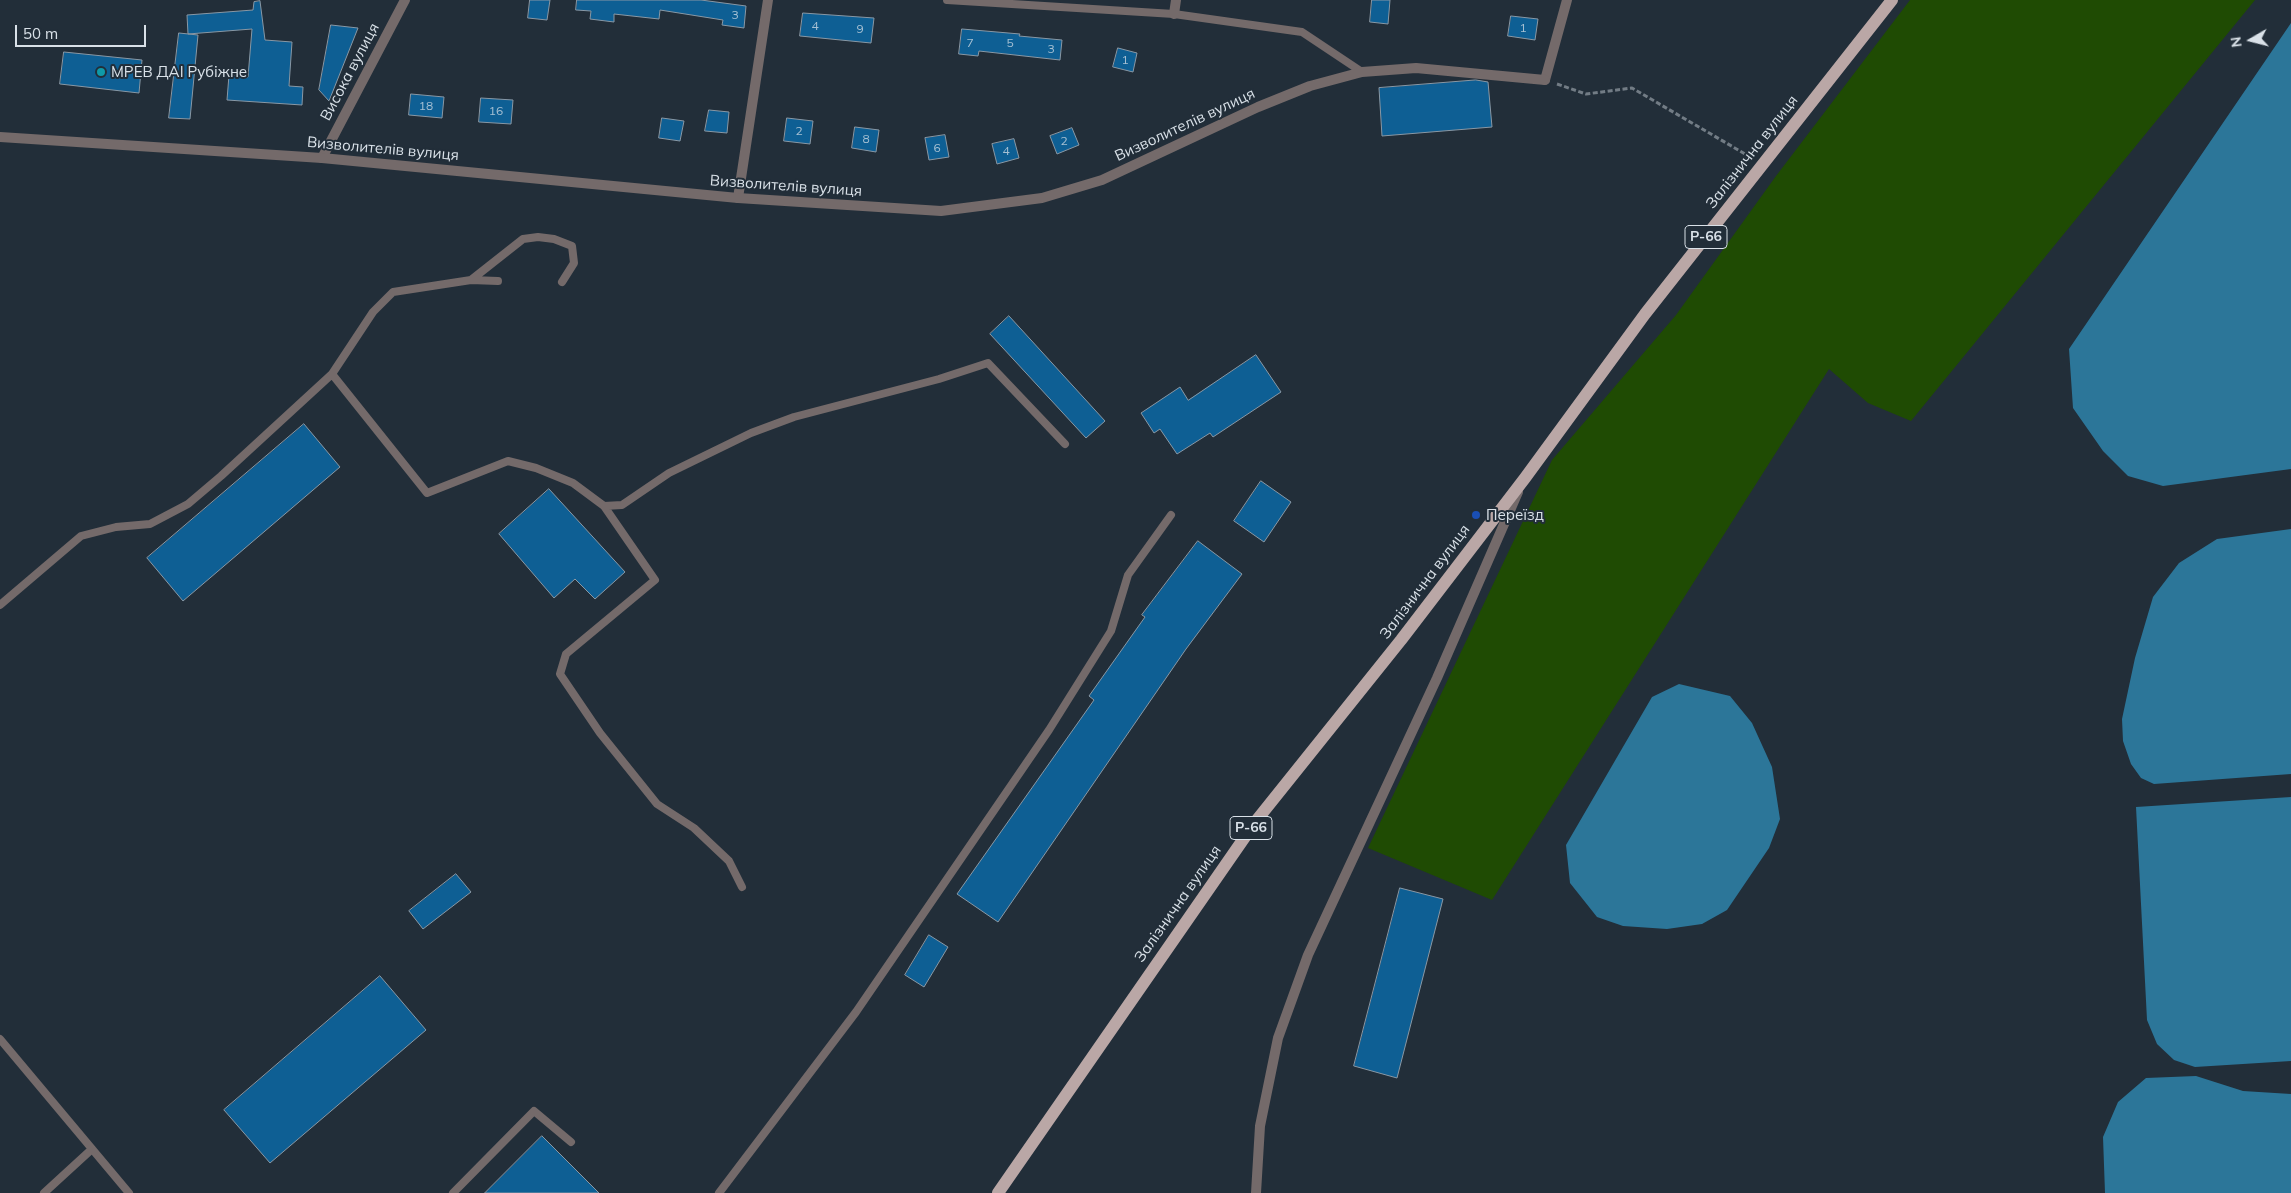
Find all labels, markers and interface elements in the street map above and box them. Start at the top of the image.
house number: 3 [731,8,739,22]
scale bar [18,15,149,47]
north arrow [2226,15,2276,65]
house number: 4 [811,19,819,33]
street label: Висока вулиця [317,20,383,124]
house number: 1 [1519,21,1527,35]
house number: 9 [856,22,864,36]
text: 50 m [23,24,58,43]
house number: 7 [966,36,974,50]
house number: 5 [1006,36,1014,50]
text: N [2226,36,2246,49]
house number: 3 [1047,42,1055,56]
house number: 1 [1121,53,1129,67]
place label: МРЕВ ДАІ Рубіжне [111,63,247,81]
marker: МРЕВ ДАІ Рубіжне [95,66,107,78]
street label: Визволителів вулиця [1112,85,1258,165]
street label: Залізнична вулиця [1702,92,1802,212]
house number: 18 [419,99,433,113]
house number: 16 [489,104,503,118]
house number: 2 [795,124,803,138]
house number: 8 [862,132,870,146]
street label: Визволителів вулиця [306,133,460,165]
house number: 2 [1060,134,1068,148]
house number: 6 [933,141,941,155]
house number: 4 [1002,144,1010,158]
street label: Визволителів вулиця [709,172,863,200]
road number: Р-66 [1685,226,1727,248]
place label: Переїзд [1486,506,1544,524]
marker: Переїзд [1470,509,1482,521]
street label: Залізнична вулиця [1376,521,1474,643]
road number: Р-66 [1230,816,1272,840]
street label: Залізнична вулиця [1131,842,1225,966]

